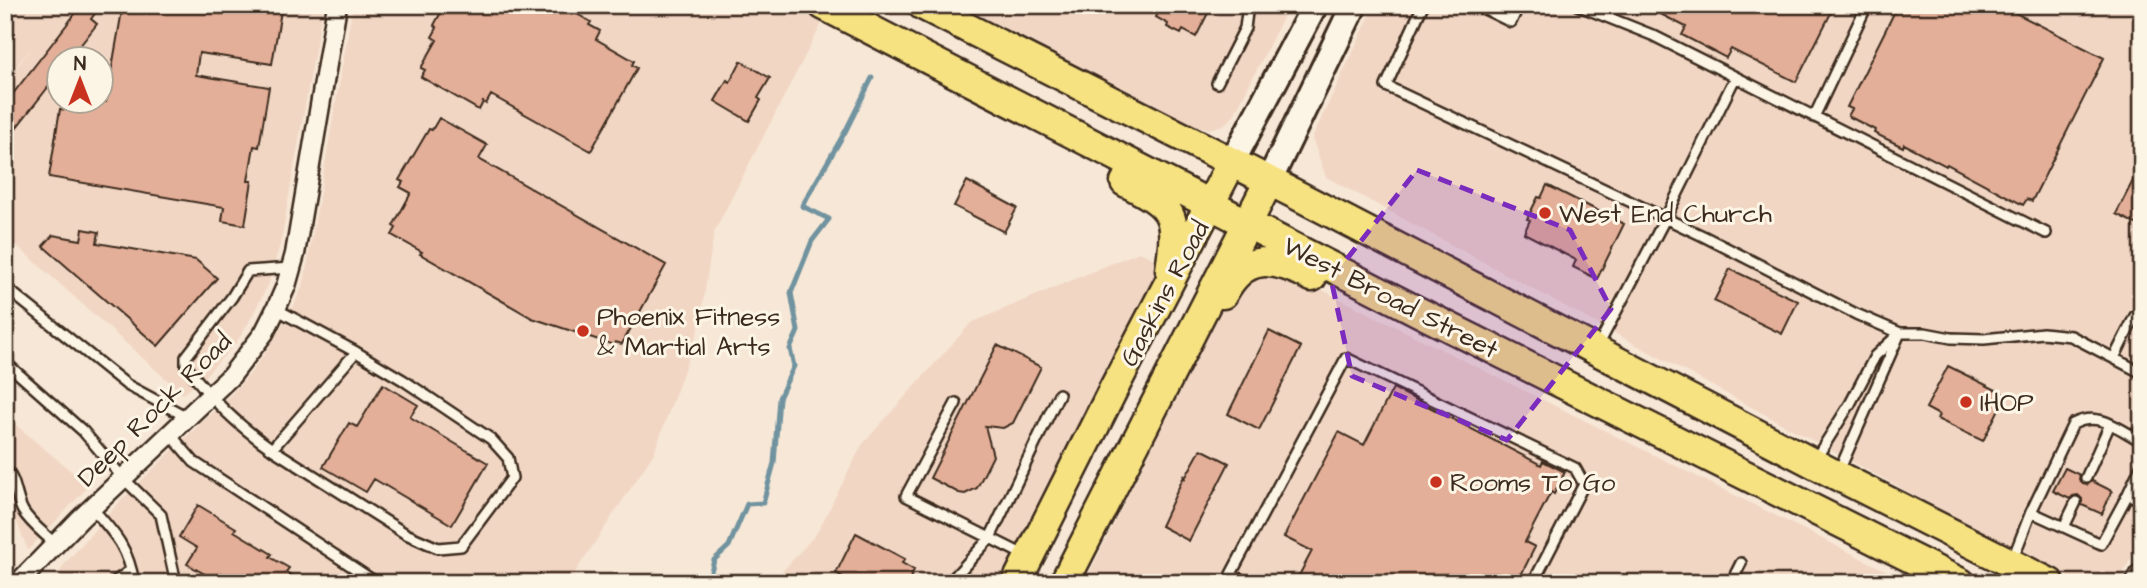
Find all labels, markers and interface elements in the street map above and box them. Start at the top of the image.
north arrow [46,46,116,116]
text: N [74,51,86,78]
place label: West End Church [1559,196,1772,232]
marker: West End Church [1537,205,1553,221]
street label: Gaskins Road [1111,214,1218,373]
street label: West Broad Street [1277,228,1505,368]
place label: Phoenix Fitness & Martial Arts [597,299,780,365]
marker: Phoenix Fitness & Martial Arts [575,323,591,339]
street label: Deep Rock Road [69,324,240,495]
place label: IHOP [1980,385,2034,421]
marker: IHOP [1958,394,1974,410]
place label: Rooms To Go [1450,465,1616,501]
marker: Rooms To Go [1428,474,1444,490]

